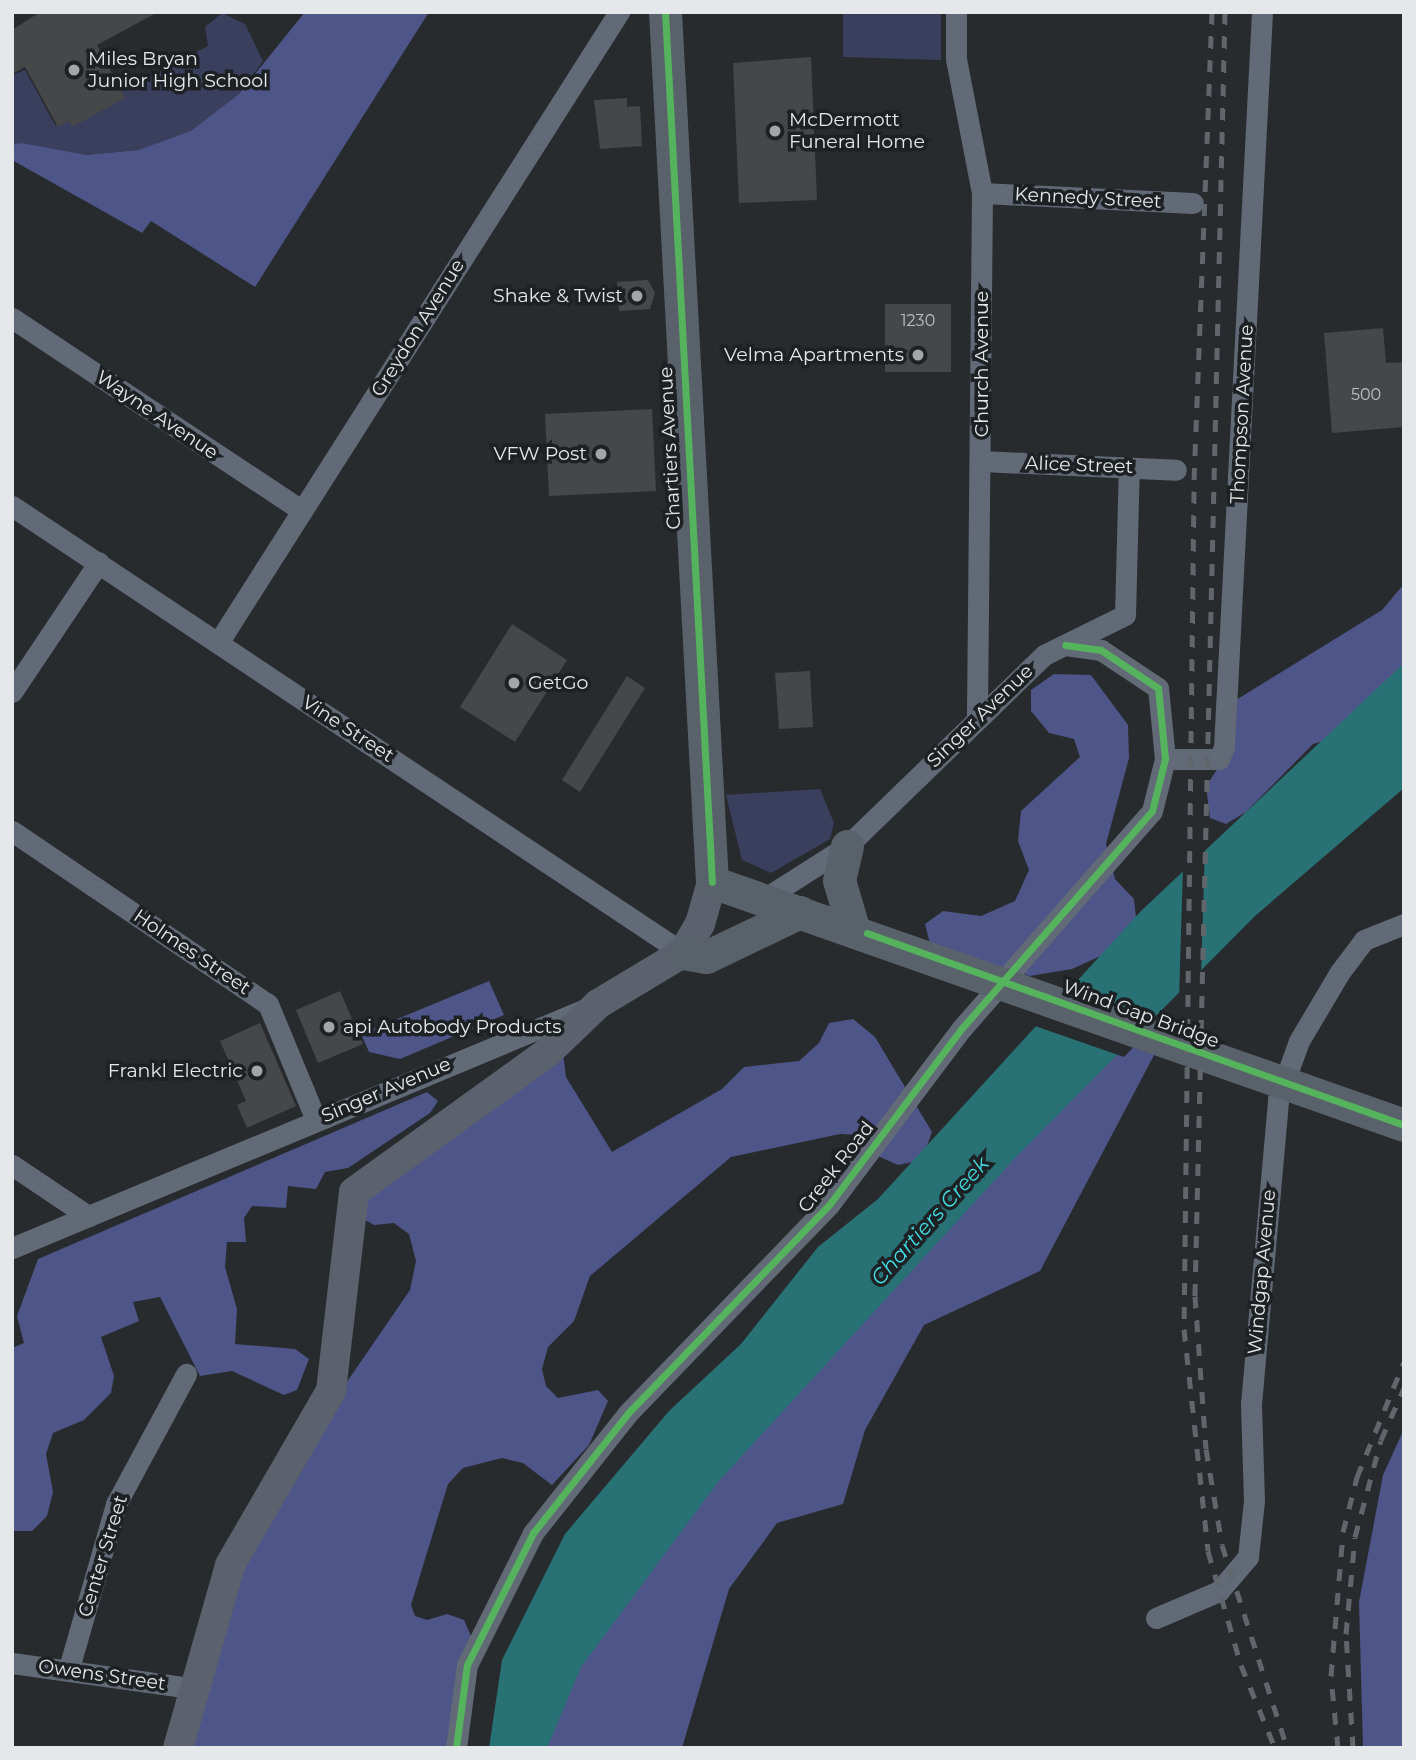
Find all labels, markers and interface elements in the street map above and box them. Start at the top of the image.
place label: Miles Bryan Junior High School [88,48,268,92]
marker: Miles Bryan Junior High School [66,62,82,78]
place label: McDermott Funeral Home [789,109,925,153]
marker: McDermott Funeral Home [767,123,783,139]
street label: Kennedy Street [1014,183,1162,213]
street label: Greydon Avenue [367,255,469,401]
place label: Shake & Twist [493,285,623,307]
marker: Shake & Twist [629,288,645,304]
street label: Church Avenue [971,291,993,437]
house number: 1230 [901,311,935,331]
street label: Thompson Avenue [1226,324,1258,504]
place label: Velma Apartments [724,344,904,366]
marker: Velma Apartments [910,347,926,363]
street label: Wayne Avenue [92,366,222,464]
street label: Chartiers Avenue [654,366,686,530]
house number: 500 [1351,385,1381,405]
place label: VFW Post [494,443,587,465]
marker: VFW Post [593,446,609,462]
street label: Alice Street [1025,452,1133,478]
street label: Singer Avenue [922,660,1038,772]
place label: GetGo [528,672,588,694]
marker: GetGo [506,675,522,691]
street label: Vine Street [298,691,398,767]
street label: Holmes Street [129,905,255,999]
street label: Wind Gap Bridge [1060,975,1222,1053]
place label: api Autobody Products [343,1016,561,1038]
marker: api Autobody Products [321,1019,337,1035]
street label: Singer Avenue [318,1052,454,1128]
place label: Frankl Electric [108,1060,243,1082]
marker: Frankl Electric [249,1063,265,1079]
street label: Creek Road [793,1117,879,1217]
water label: Chartiers Creek [866,1151,994,1291]
street label: Windgap Avenue [1243,1189,1281,1355]
street label: Center Street [74,1492,132,1620]
street label: Owens Street [37,1655,167,1695]

